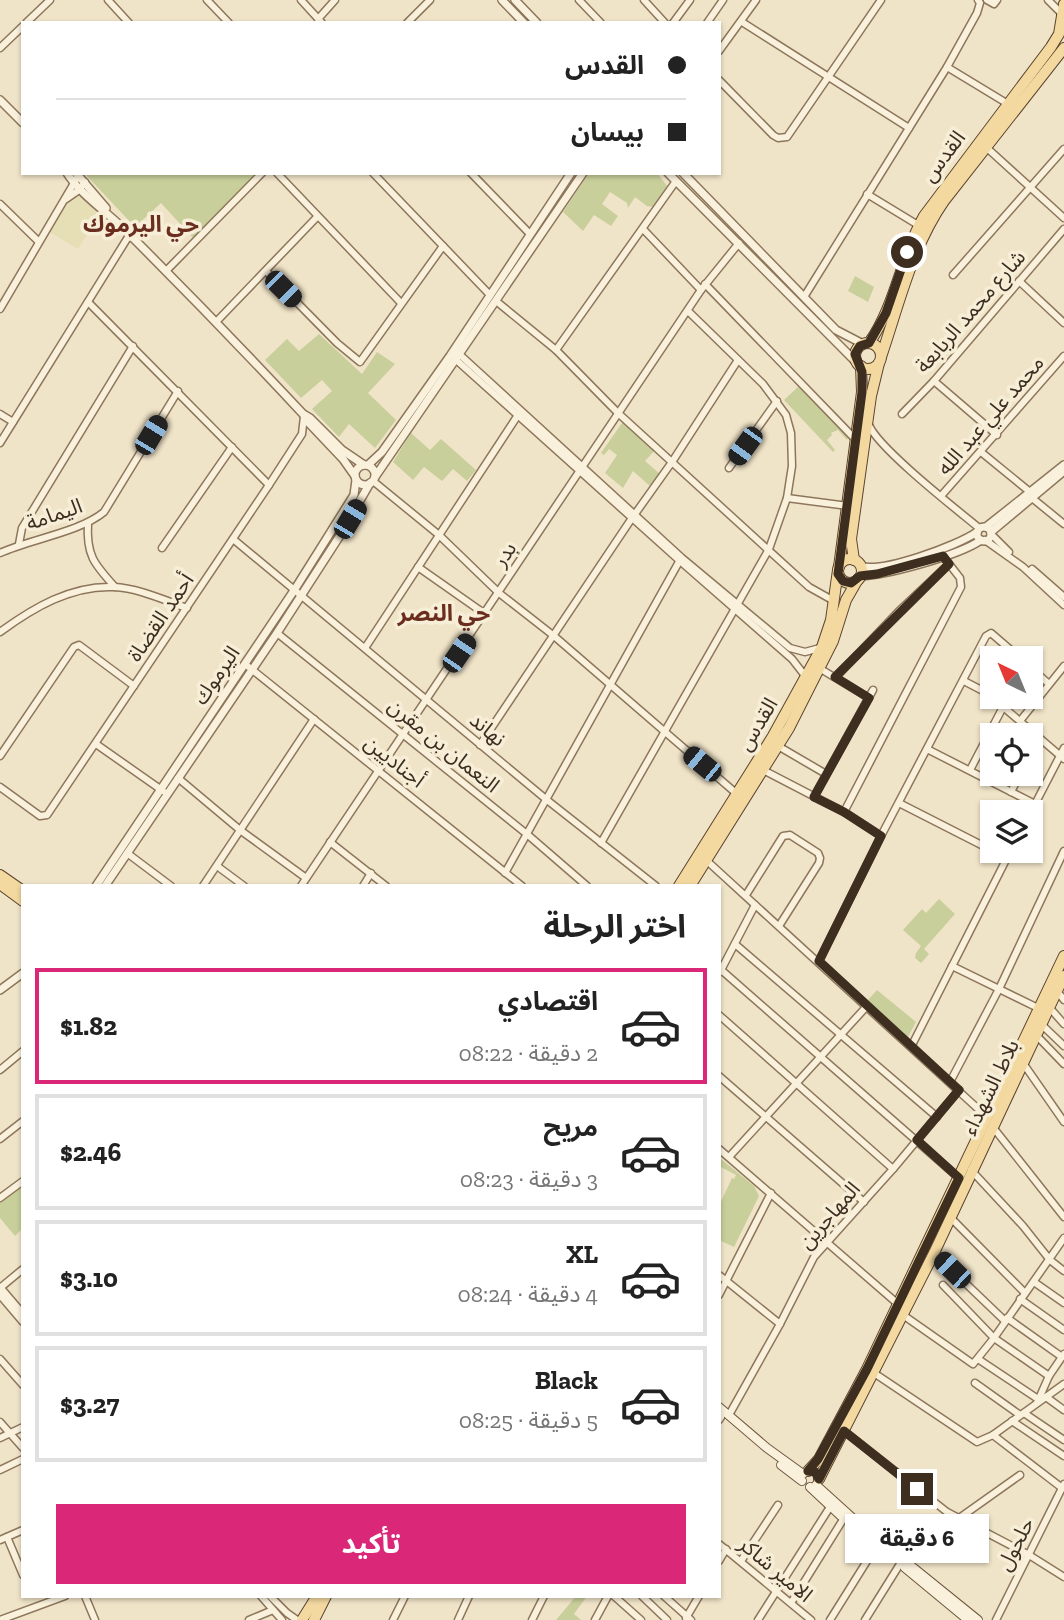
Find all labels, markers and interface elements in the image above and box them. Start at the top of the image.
text: القدس [565,49,644,81]
text: بيسان [571,116,644,148]
street label: القدس [916,126,970,186]
district label: حي اليرموك [83,210,199,242]
route start [891,236,923,268]
street label: شارع محمد الربابعة [910,244,1033,380]
car [261,267,306,311]
street label: محمد علي عبد الله [931,350,1052,482]
car [132,412,171,458]
car [725,423,766,469]
street label: اليمامة [23,493,85,535]
car [331,496,370,542]
street label: بدر [486,537,521,572]
street label: أحمد القضاة [121,568,199,666]
district label: حي النصر [397,599,490,631]
car [439,630,480,676]
street label: اليرموك [187,641,245,709]
north arrow [980,646,1043,709]
map controls [980,646,1043,863]
street label: النعمان بن مقرن [383,693,505,797]
street label: القدس [731,693,783,755]
street label: نهاند [465,707,511,751]
button: locate [980,723,1043,786]
street label: أجناديين [360,730,430,792]
car [680,743,725,785]
button: layers [980,800,1043,863]
text: اختر الرحلة [543,907,686,945]
text: اقتصادي [498,985,598,1017]
icon: car [619,995,682,1058]
text: $1.82 [60,1010,117,1042]
street label: بلاط الشهداء [956,1035,1024,1139]
text: 2 دقيقة · 08:22 [459,1039,598,1067]
text: مريح [543,1111,598,1143]
icon: car [619,1121,682,1184]
text: $2.46 [60,1136,121,1168]
text: 3 دقيقة · 08:23 [460,1165,598,1193]
street label: المهاجرين [793,1176,865,1254]
text: XL [566,1238,598,1270]
icon: car [619,1247,682,1310]
car [930,1248,975,1292]
text: $3.10 [60,1262,118,1294]
text: 4 دقيقة · 08:24 [457,1280,598,1308]
text: Black [535,1364,598,1396]
icon: car [619,1373,682,1436]
text: $3.27 [60,1388,119,1420]
text: 5 دقيقة · 08:25 [459,1406,598,1434]
route end [901,1473,933,1505]
button: تأكيد [56,1504,686,1584]
street label: حلحول [991,1513,1039,1575]
callout: 6 دقيقة [845,1514,989,1562]
text: 6 دقيقة [880,1524,954,1552]
street label: الامير شاكر [733,1530,818,1607]

